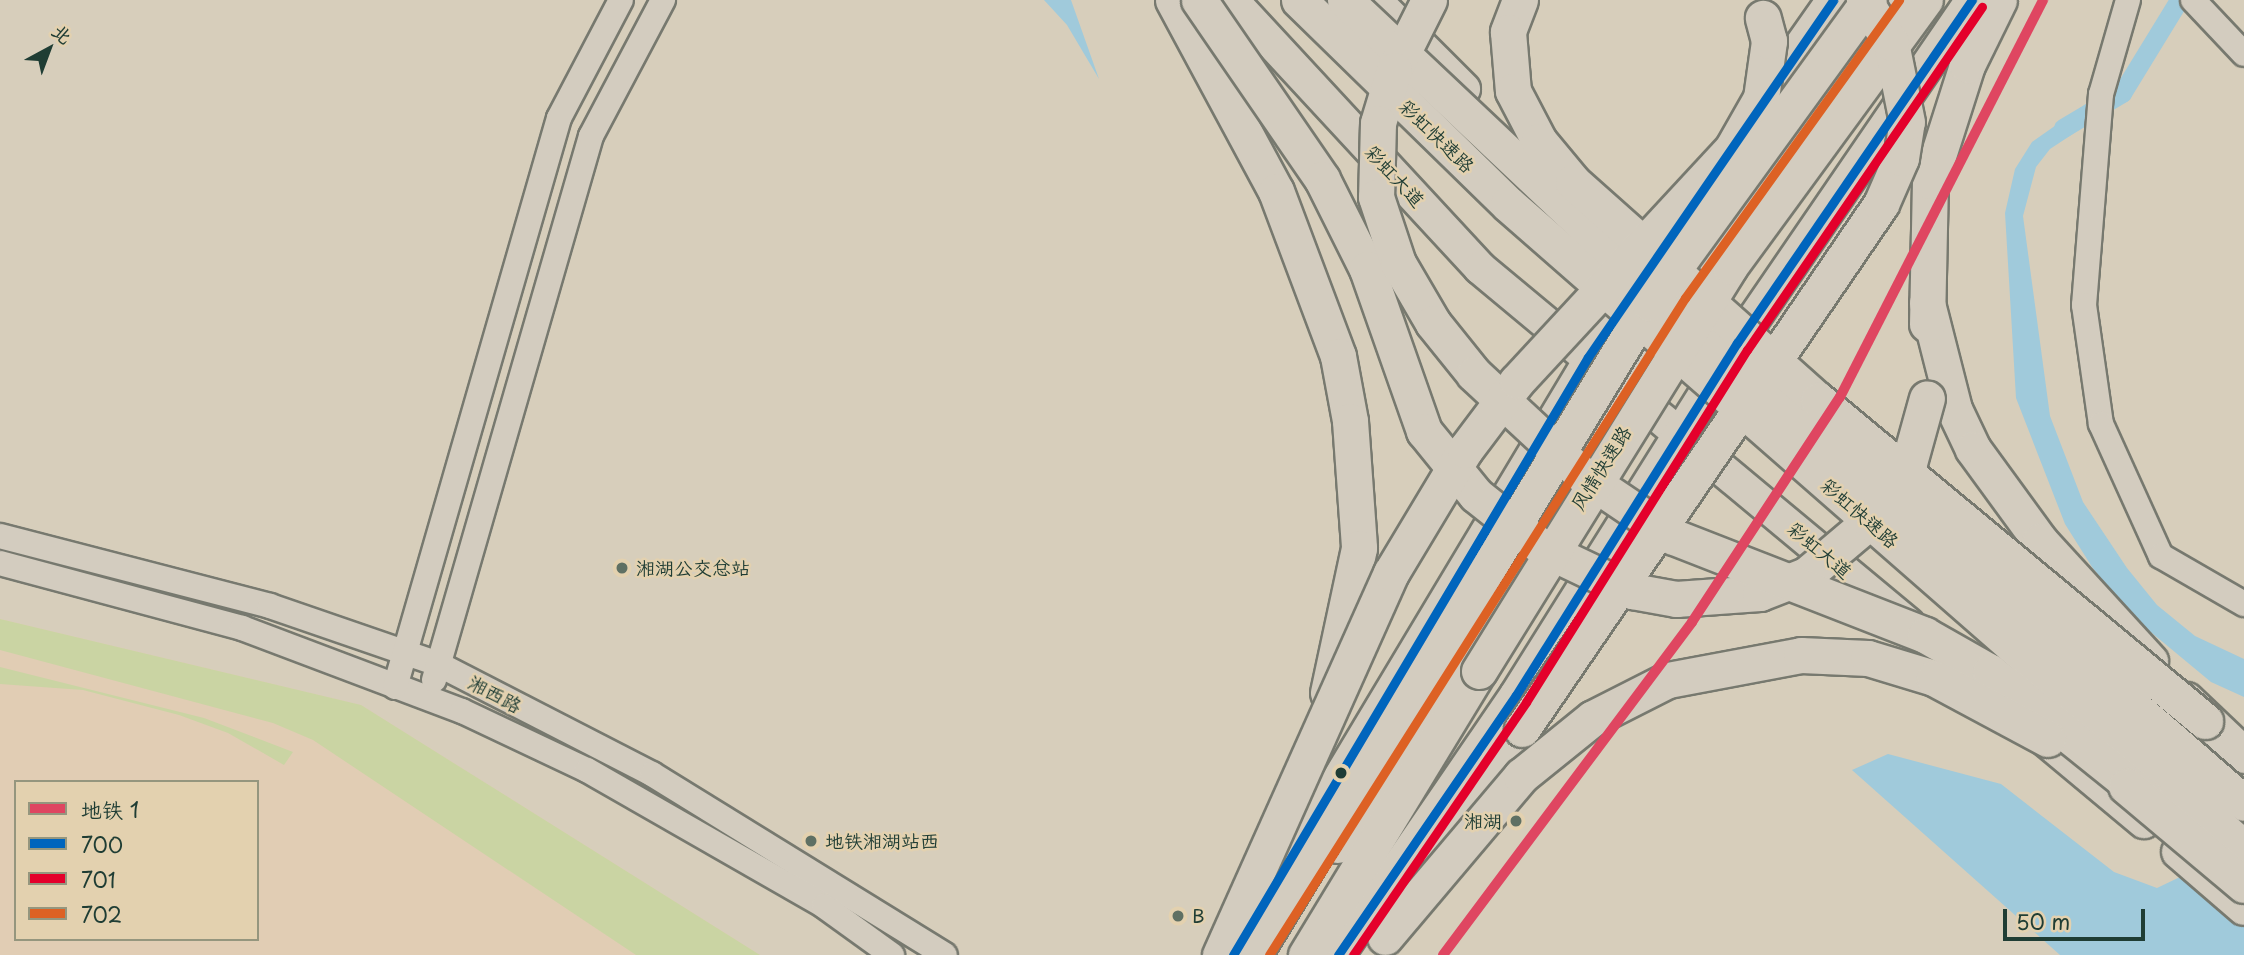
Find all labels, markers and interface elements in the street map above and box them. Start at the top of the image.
north arrow [14,14,84,84]
text: 北 [46,16,79,50]
street label: 彩虹快速路 [1395,95,1479,177]
street label: 彩虹大道 [1361,140,1429,212]
street label: 风情快速路 [1566,422,1636,514]
street label: 彩虹快速路 [1817,473,1903,553]
street label: 彩虹大道 [1784,517,1856,583]
place label: 湘湖公交总站 [636,557,750,579]
marker: 湘湖公交总站 [614,560,630,576]
street label: 湘西路 [464,671,526,717]
unlabelled marker [1334,766,1348,780]
legend [14,780,259,941]
text: 地铁 1 [81,793,139,825]
place label: 湘湖 [1464,810,1502,832]
marker: 湘湖 [1508,813,1524,829]
text: 700 [81,828,123,860]
place label: 地铁湘湖站西 [825,830,939,852]
marker: 地铁湘湖站西 [803,833,819,849]
text: 701 [81,863,116,895]
scale bar [2006,895,2148,939]
text: 702 [81,898,122,930]
place label: B [1192,905,1205,927]
text: 50 m [2016,905,2070,937]
marker: B [1170,908,1186,924]

